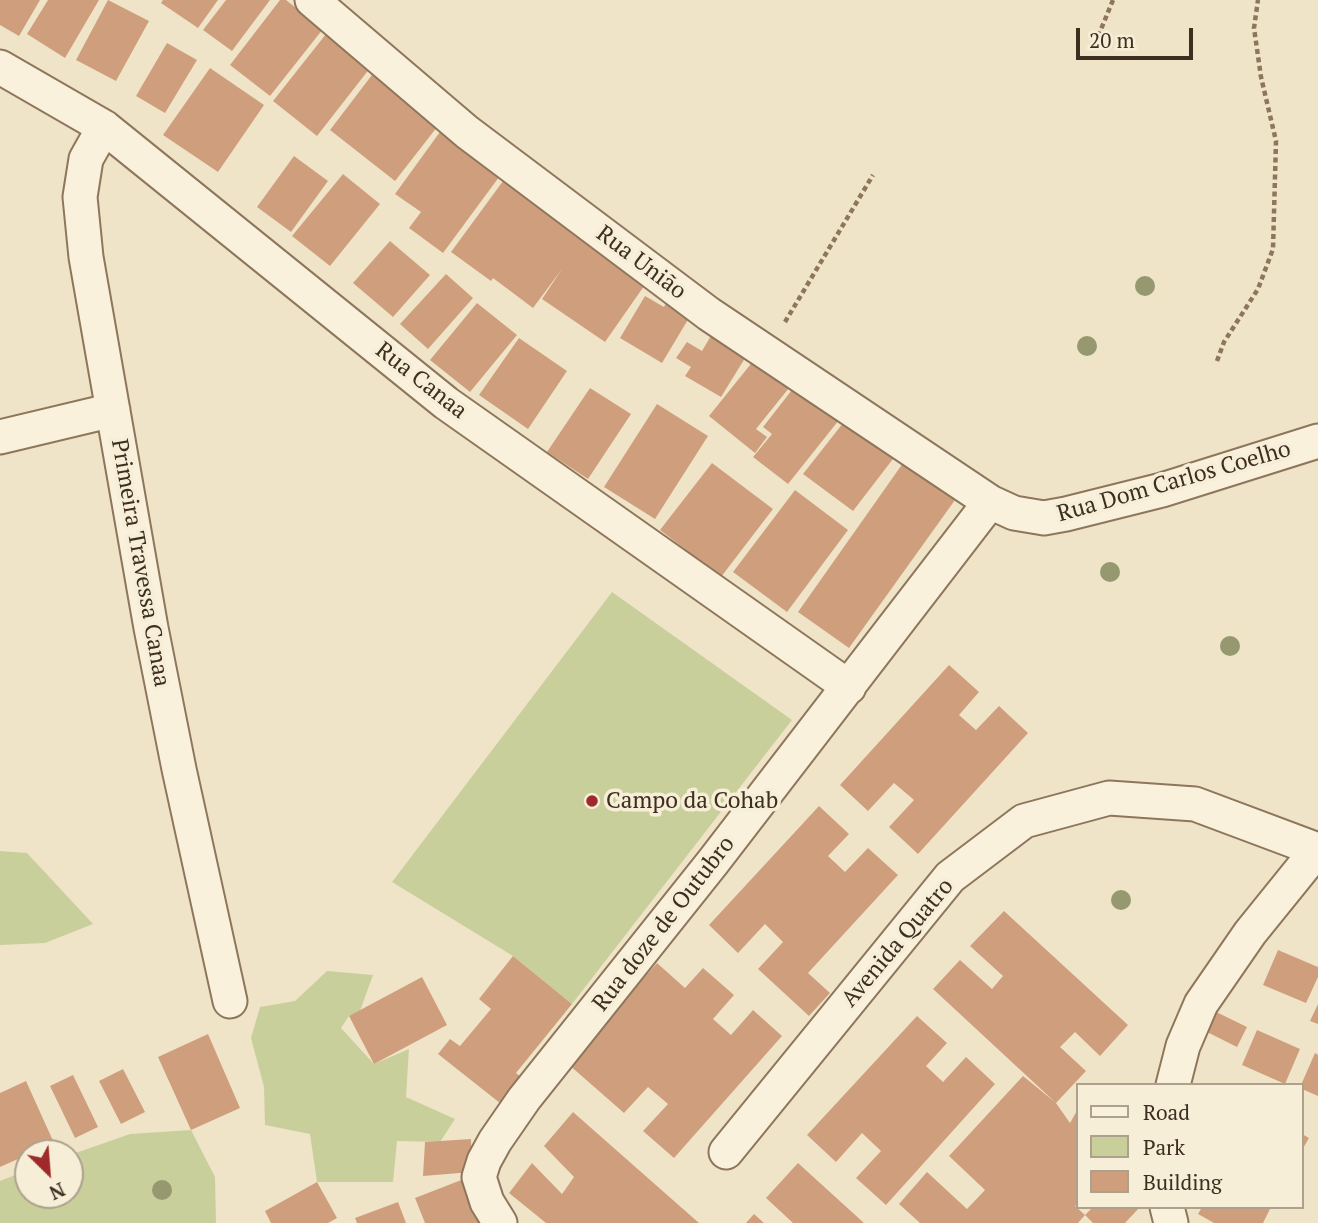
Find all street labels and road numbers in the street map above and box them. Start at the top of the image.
street label: Rua União [591,220,691,306]
street label: Rua Canaa [370,337,472,425]
street label: Rua Dom Carlos Coelho [1054,435,1294,529]
street label: Primeira Travessa Canaa [105,437,175,689]
street label: Rua doze de Outubro [587,831,741,1017]
street label: Avenida Quatro [836,873,960,1013]

